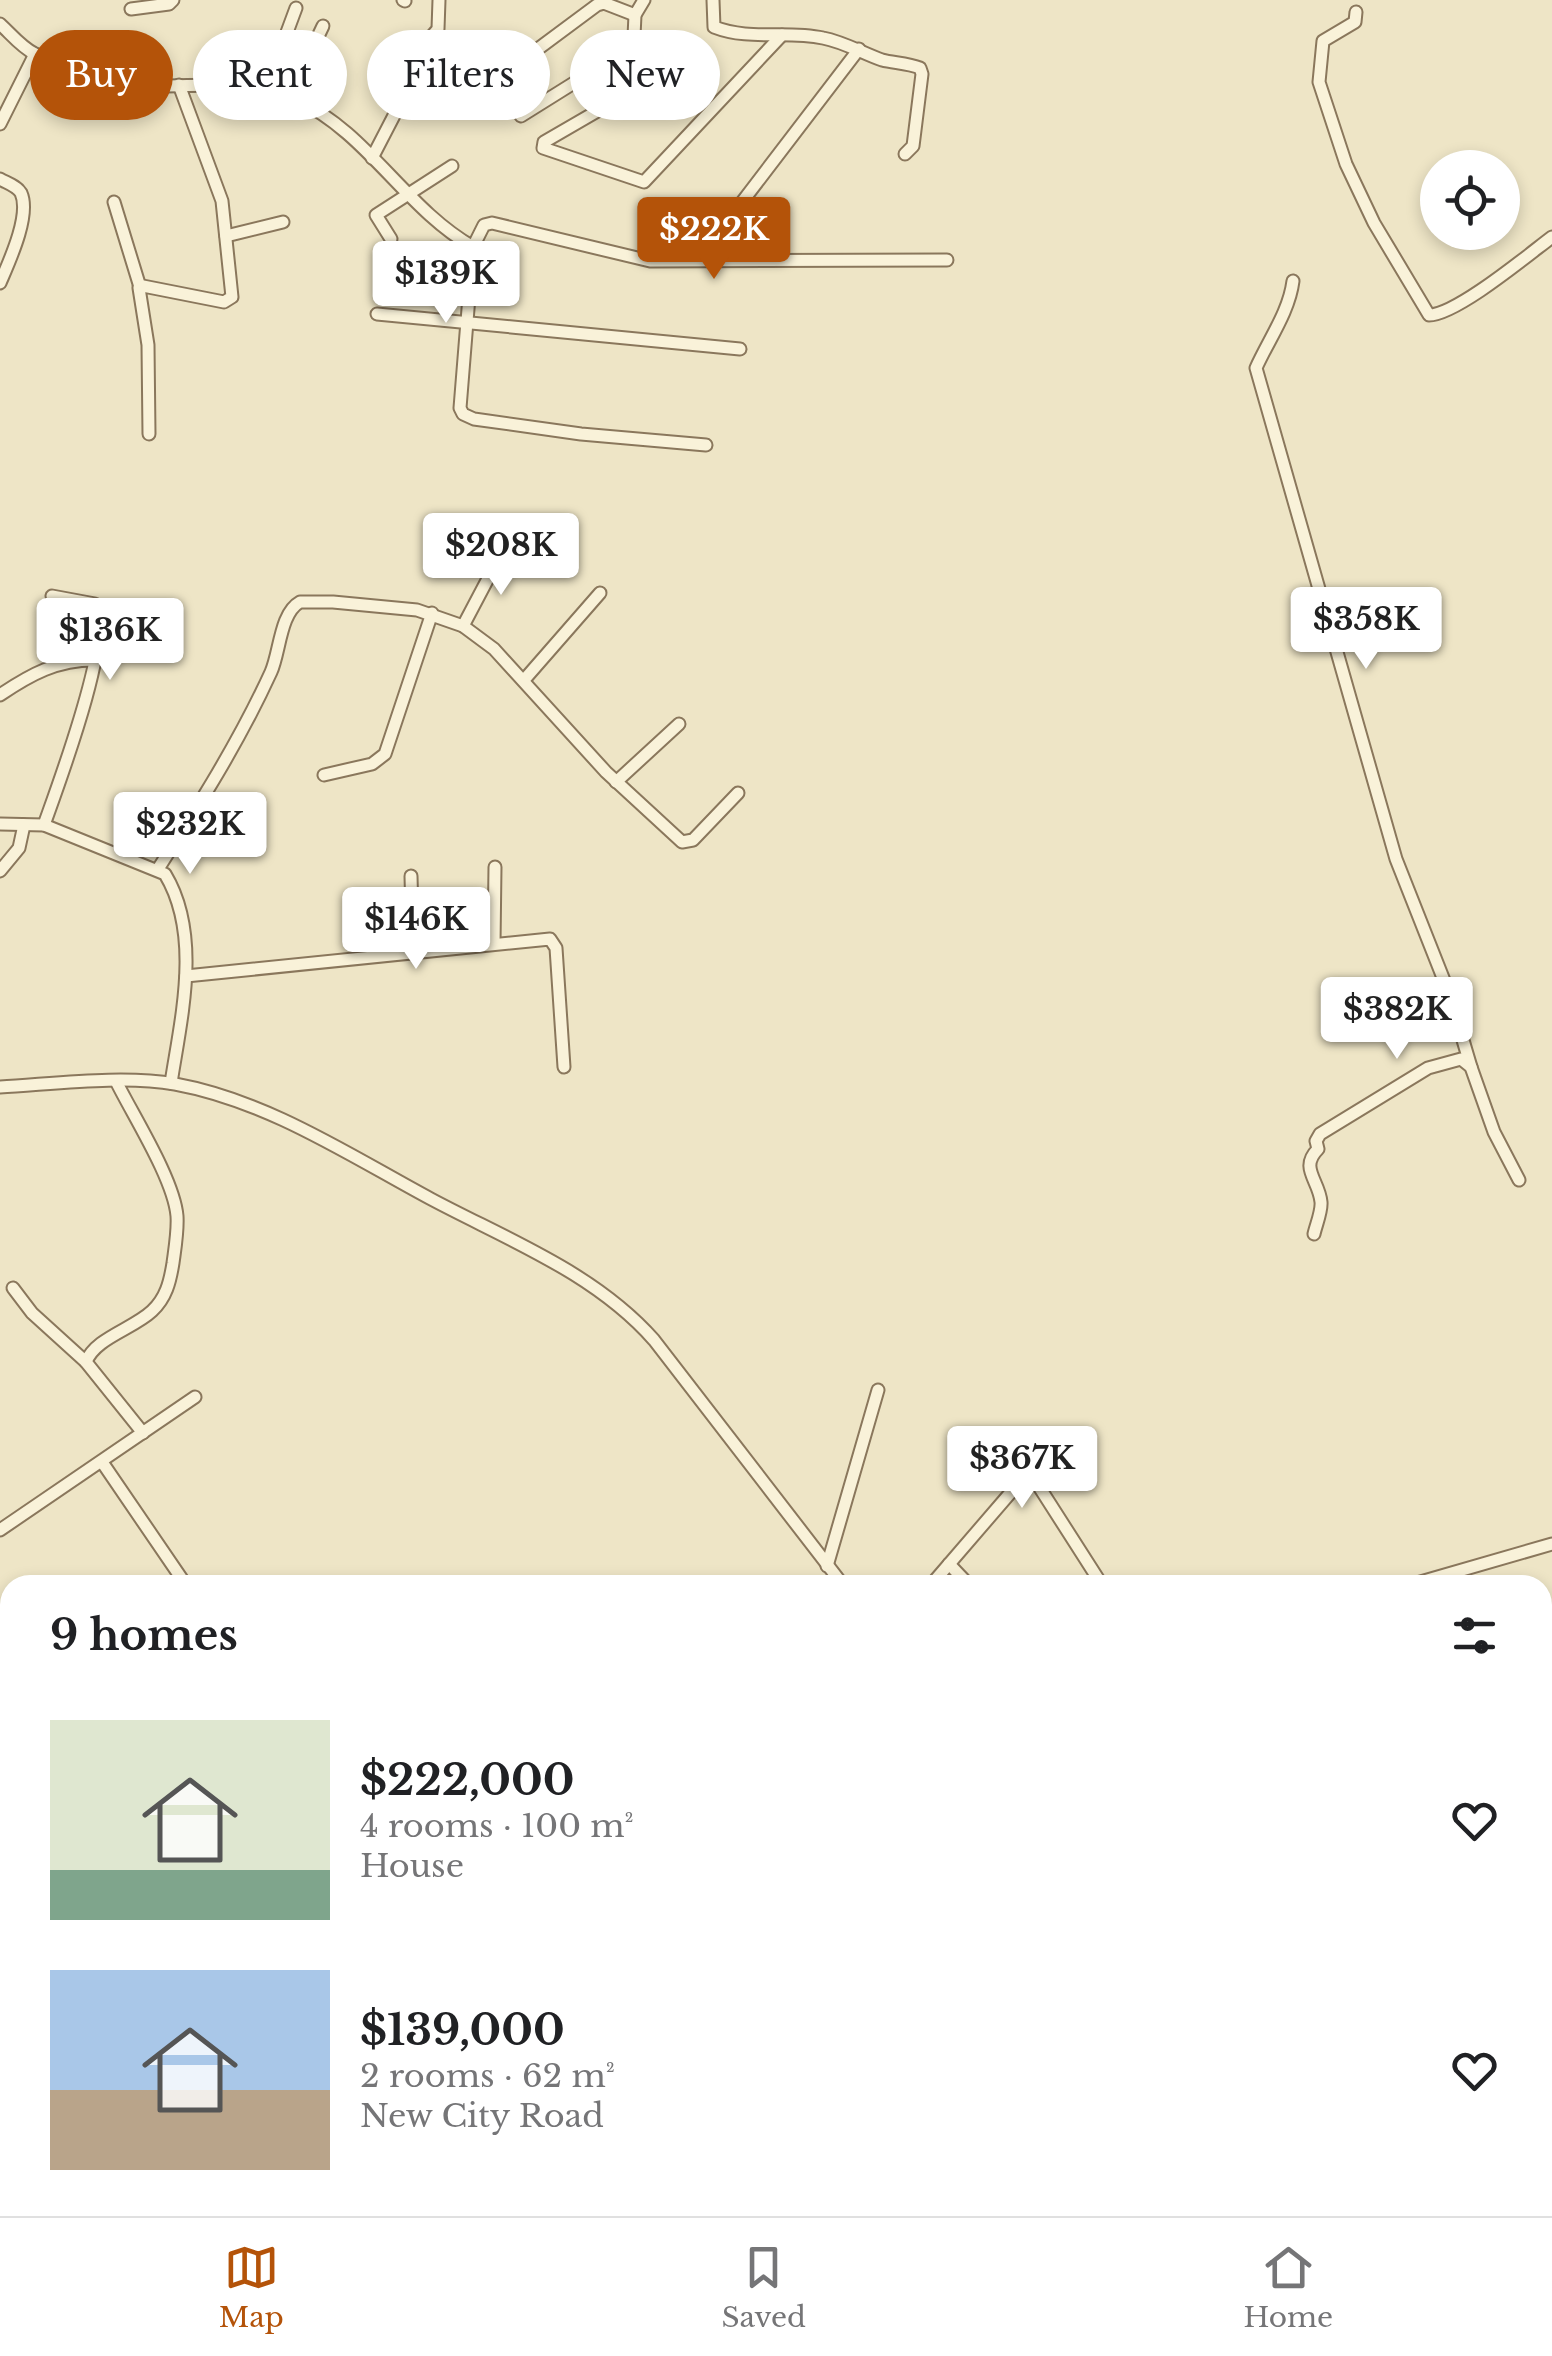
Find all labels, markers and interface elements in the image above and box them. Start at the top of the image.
chip: Buy [30,30,173,120]
chip: Rent [193,30,347,120]
chip: Filters [367,30,550,120]
chip: New [570,30,720,120]
map controls [1420,150,1520,250]
button: locate [1420,150,1520,250]
pin: $222K [644,197,784,282]
text: $222K [659,209,769,249]
pin: $139K [376,241,516,326]
text: $139K [395,253,497,293]
pin: $208K [431,513,571,598]
text: $208K [445,525,557,565]
pin: $358K [1296,587,1436,672]
pin: $136K [40,598,180,683]
text: $358K [1313,599,1419,639]
text: $136K [59,610,161,650]
pin: $232K [120,792,260,877]
text: $232K [136,804,244,844]
pin: $146K [346,887,486,972]
text: $146K [364,899,468,939]
pin: $382K [1327,977,1467,1062]
text: $382K [1343,989,1451,1029]
pin: $367K [952,1426,1092,1511]
text: $367K [969,1438,1075,1478]
icon: filters [1447,1608,1502,1663]
text: 9 homes [50,1609,238,1661]
text: $222,000 [360,1754,574,1806]
icon: home [130,1760,250,1880]
icon: heart [1447,1793,1502,1848]
text: 4 rooms · 100 m² [360,1806,634,1846]
text: House [360,1846,464,1886]
text: $139,000 [360,2004,565,2056]
icon: home [130,2010,250,2130]
icon: heart [1447,2043,1502,2098]
text: 2 rooms · 62 m² [360,2056,615,2096]
text: New City Road [360,2096,604,2136]
tab: Map [219,2240,284,2335]
tab: Saved [722,2240,806,2335]
tab: Home [1244,2240,1333,2335]

